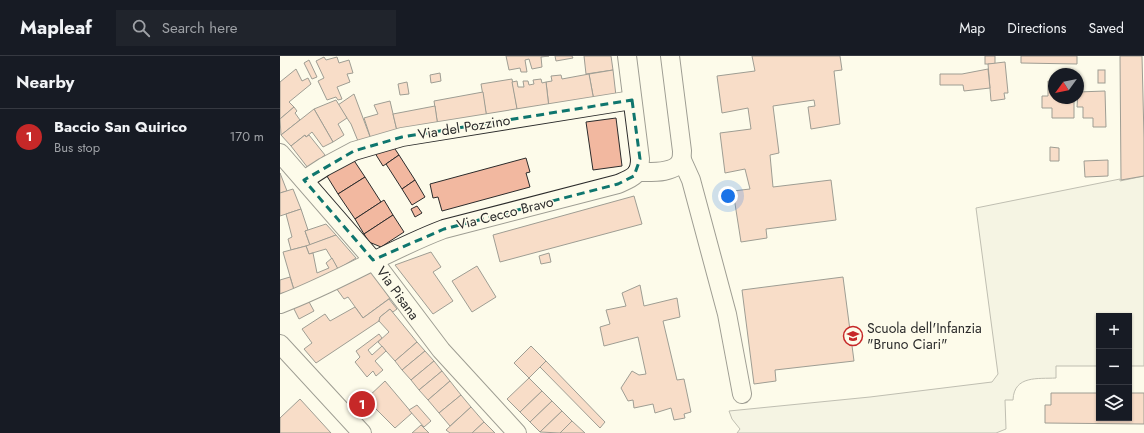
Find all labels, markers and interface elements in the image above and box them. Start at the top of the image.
search box [116,10,396,46]
text: Mapleaf [20,14,92,41]
icon: search [130,17,152,39]
text: Search here [162,17,238,39]
text: Map [959,18,985,38]
text: Directions [1007,18,1067,38]
text: Saved [1089,18,1124,38]
north arrow [1048,68,1084,104]
text: Nearby [16,70,74,94]
street label: Via del Pozzino [416,110,512,144]
text: Baccio San Quirico [54,116,187,138]
text: 1 [26,127,32,146]
text: 170 m [229,127,264,146]
text: Bus stop [54,138,100,157]
your location [718,186,738,206]
street label: Via Cecco Bravo [455,191,556,235]
street label: Via Pisana [372,262,424,324]
map controls [1096,313,1132,421]
button: + [1096,313,1132,349]
place label: Scuola dell'Infanzia "Bruno Ciari" [867,318,982,354]
school or university icon: Scuola dell'Infanzia "Bruno Ciari" [842,325,864,347]
button: − [1096,349,1132,385]
button: layers [1096,385,1132,421]
pin: 1 [349,389,375,419]

